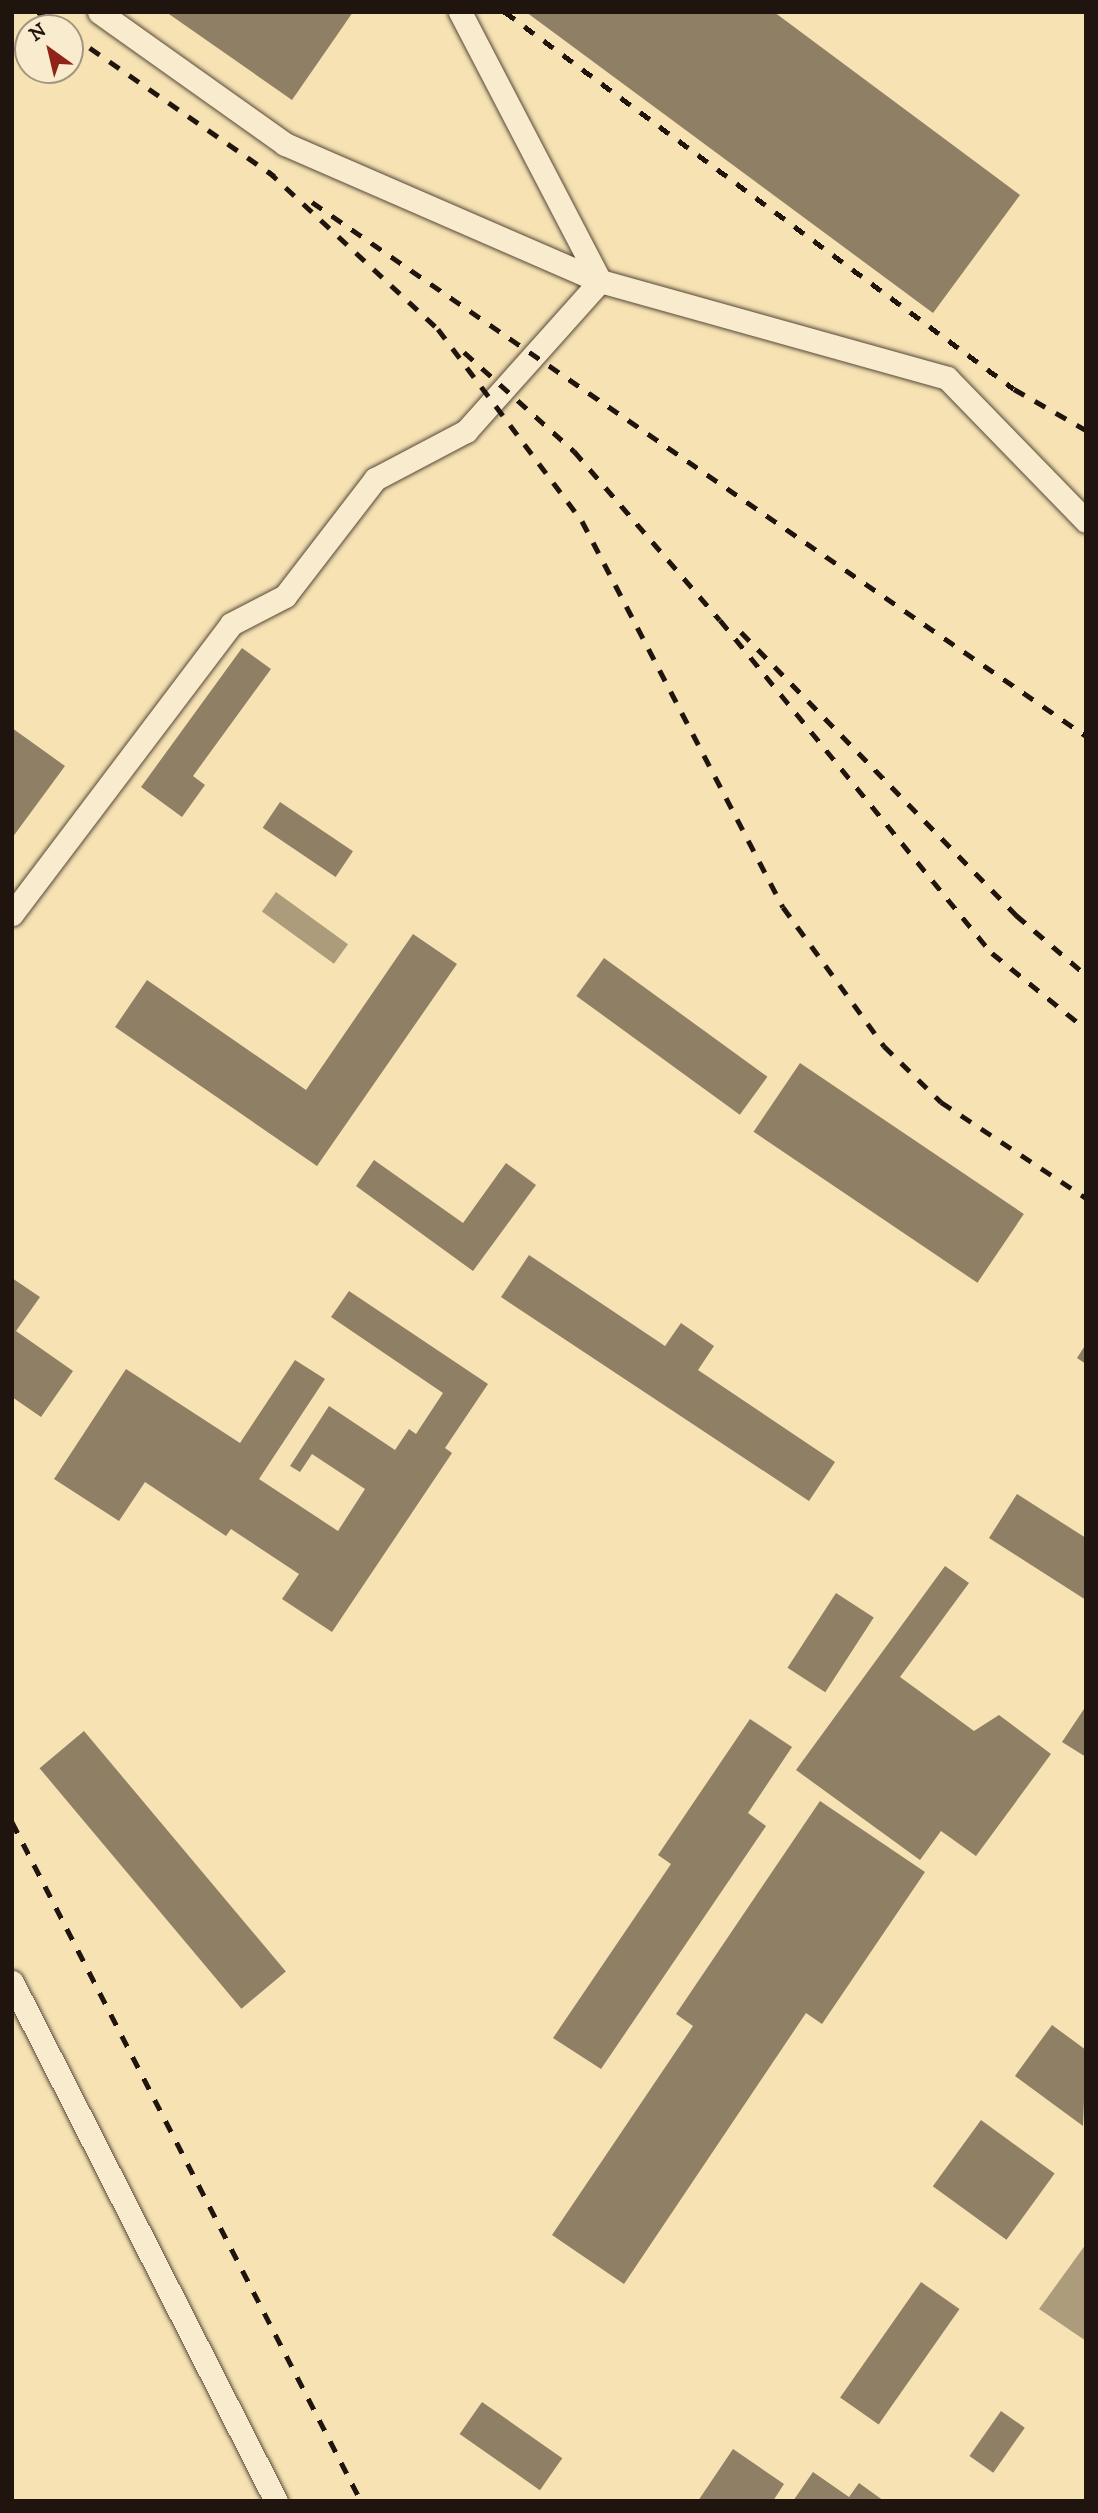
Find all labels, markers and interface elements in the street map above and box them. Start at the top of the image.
north arrow [14,14,84,84]
text: N [25,19,51,47]

